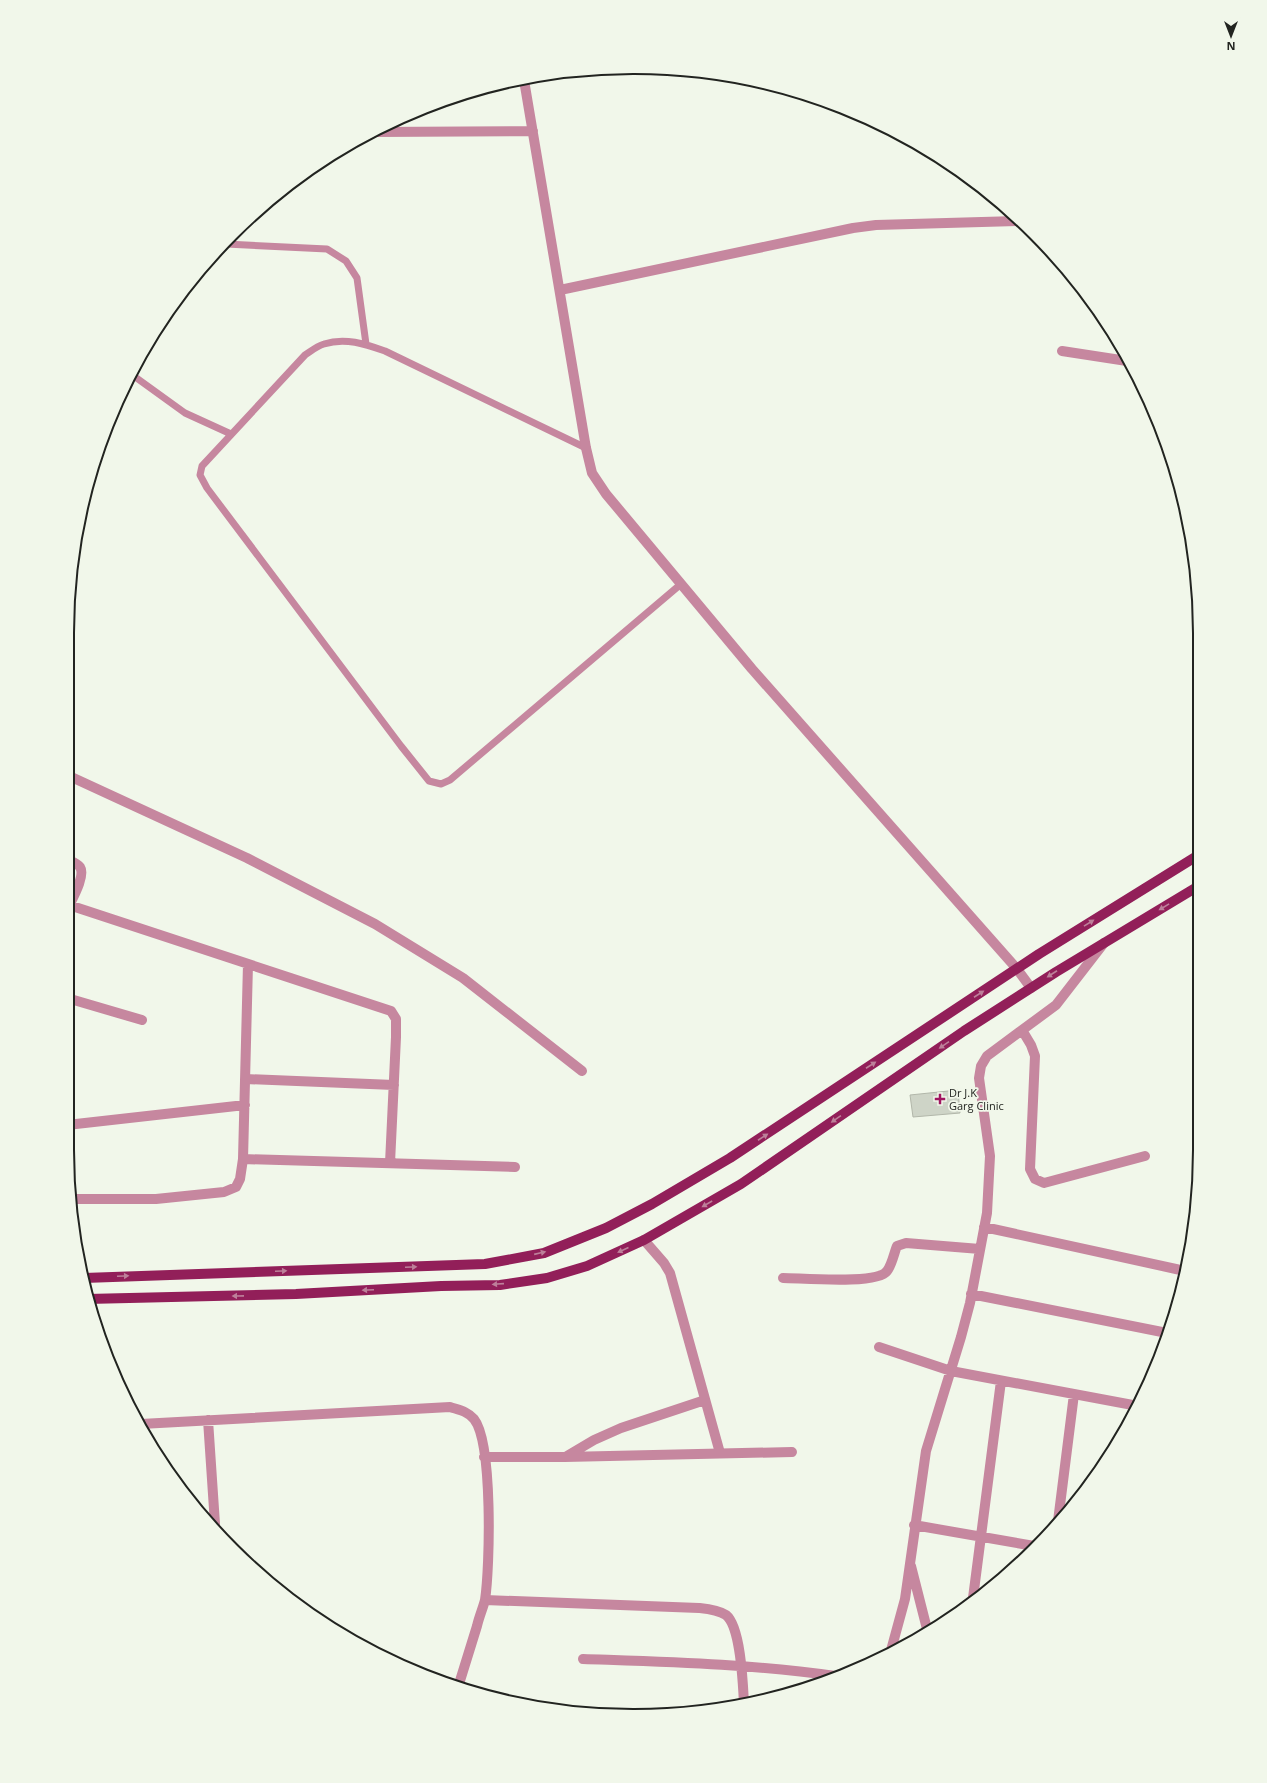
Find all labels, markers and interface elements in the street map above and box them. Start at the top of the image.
north arrow [1211,16,1251,56]
text: N [1227,39,1235,54]
one-way arrow [1158,903,1170,910]
one-way arrow [1084,919,1094,927]
one-way arrow [1047,970,1057,978]
one-way arrow [974,990,985,997]
one-way arrow [938,1041,949,1049]
one-way arrow [866,1061,876,1069]
place label: Dr J.K Garg Clinic [949,1085,1004,1113]
marker: Dr J.K Garg Clinic [934,1093,946,1105]
one-way arrow [831,1115,842,1123]
one-way arrow [757,1133,768,1141]
one-way arrow [701,1200,713,1207]
one-way arrow [616,1248,628,1254]
one-way arrow [533,1250,546,1256]
one-way arrow [405,1263,417,1270]
one-way arrow [275,1268,287,1275]
one-way arrow [117,1273,129,1280]
one-way arrow [492,1281,504,1288]
one-way arrow [362,1287,374,1294]
one-way arrow [231,1293,244,1299]

